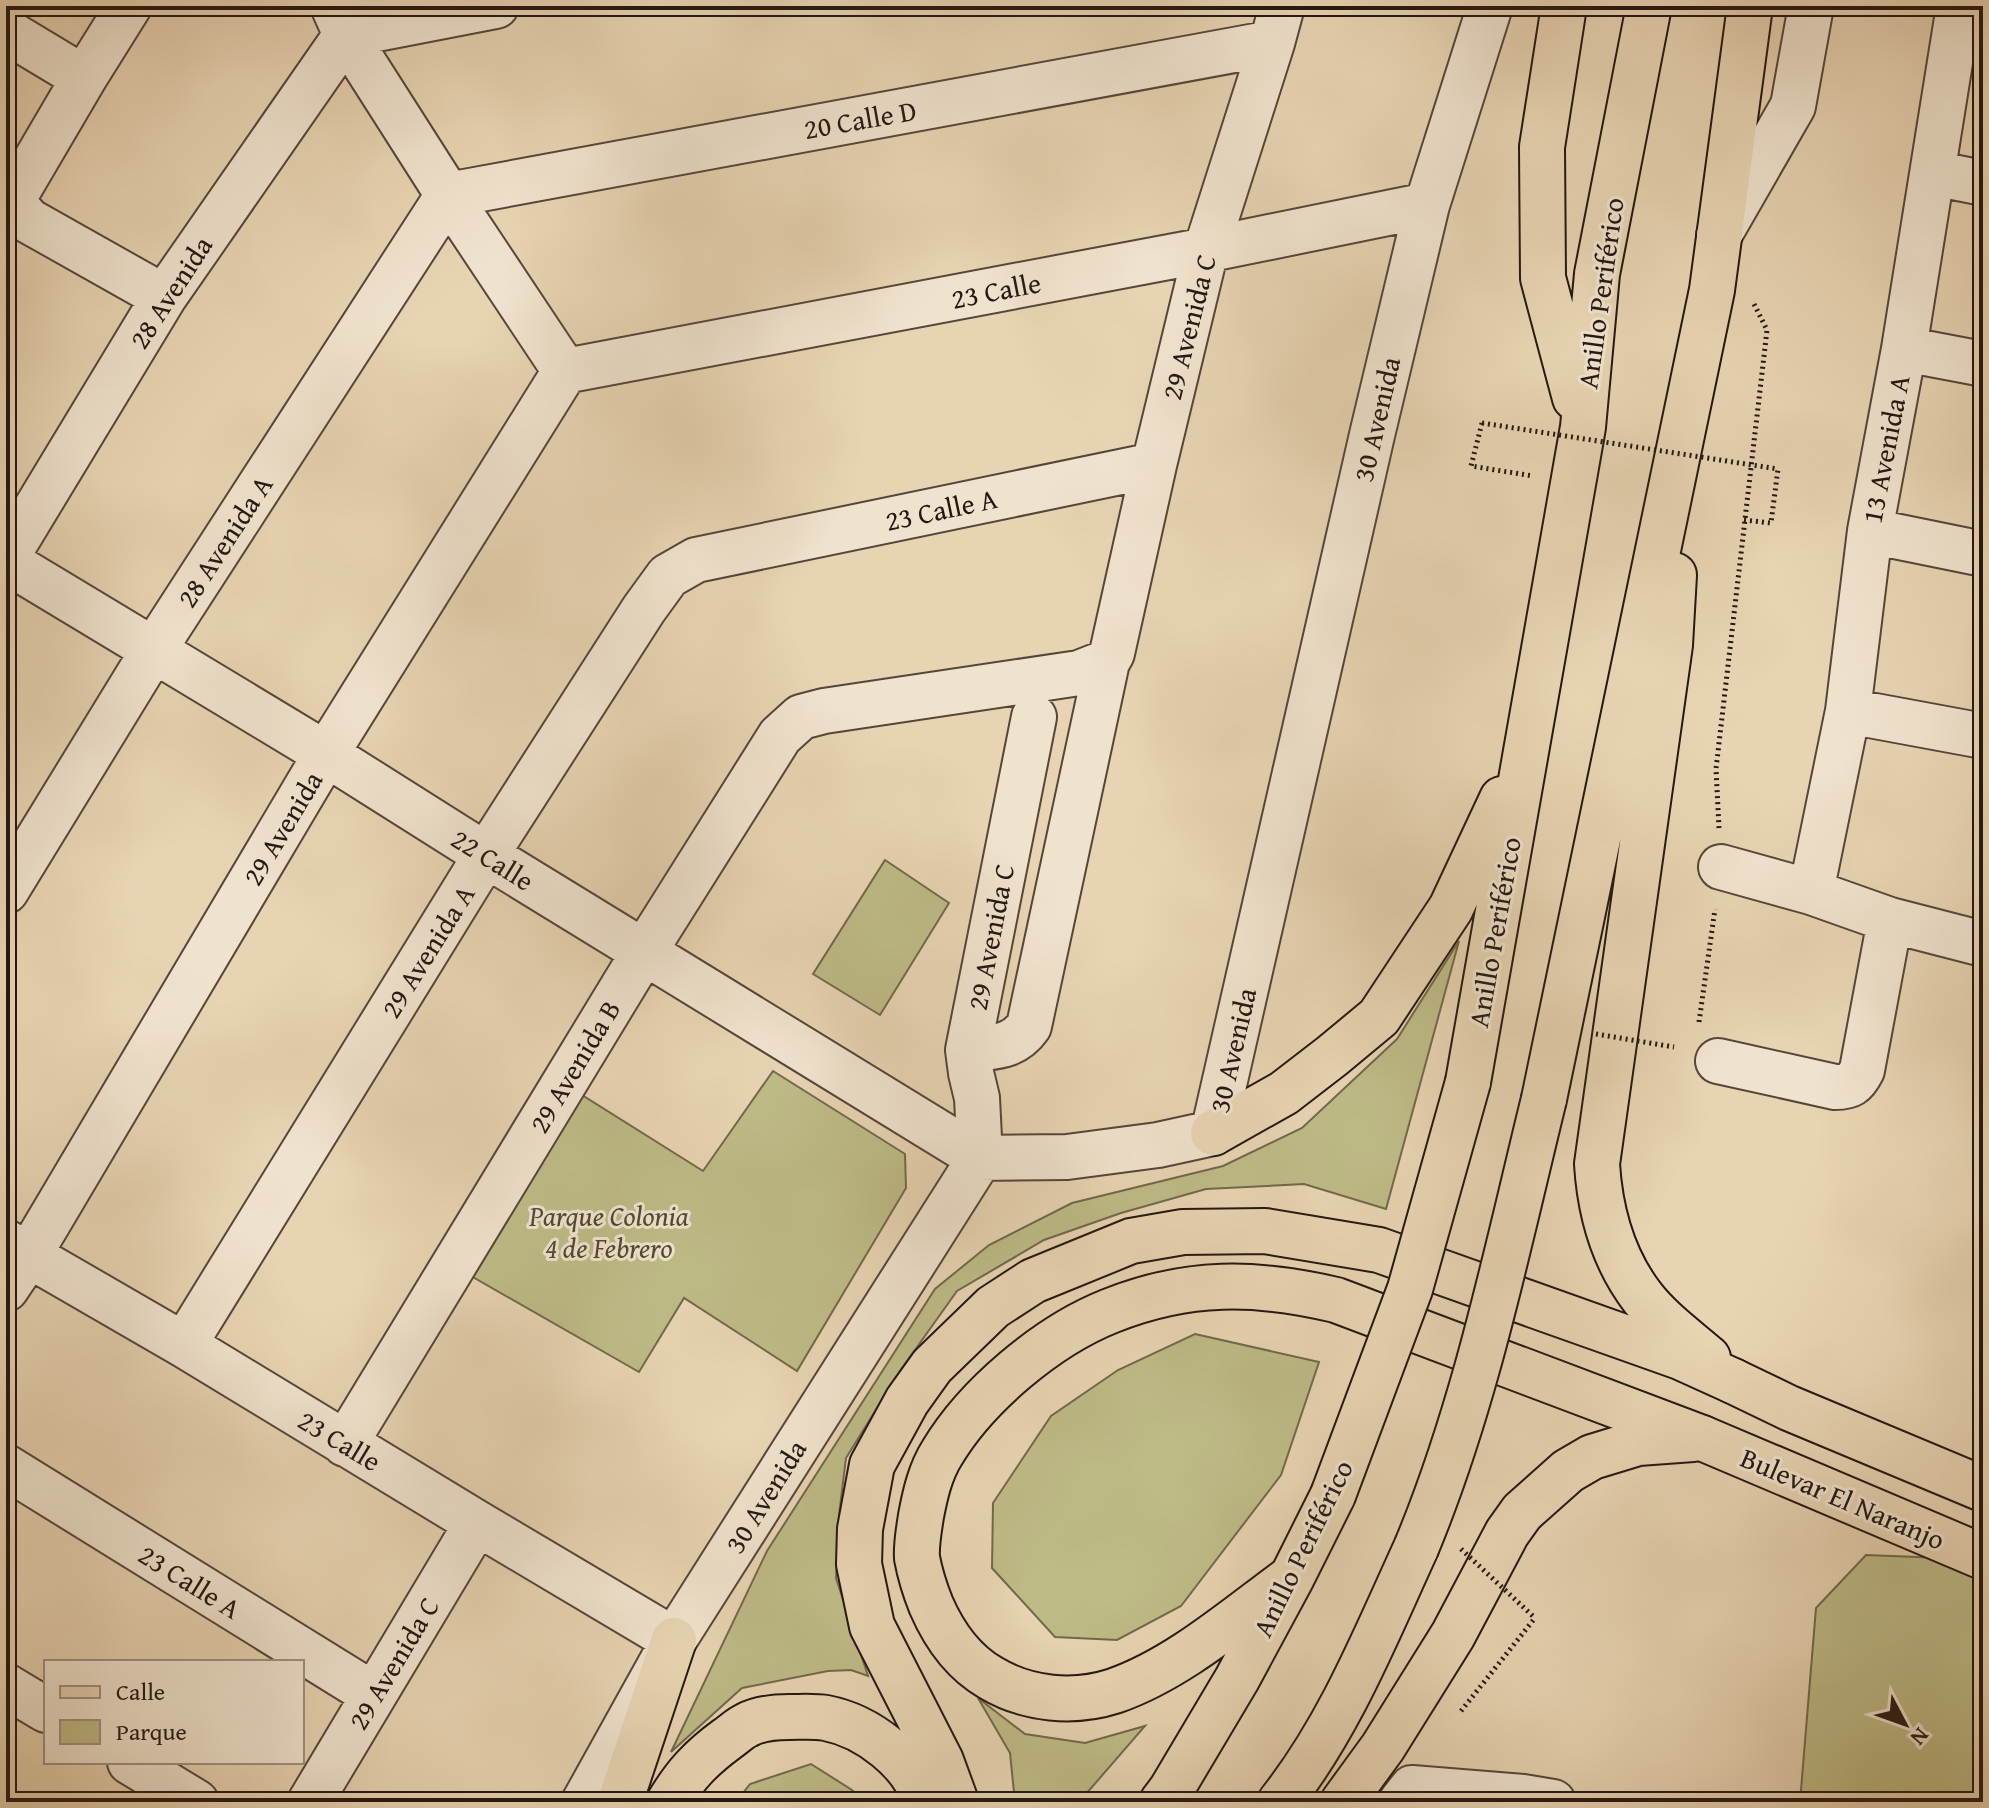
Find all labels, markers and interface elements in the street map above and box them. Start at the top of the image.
street label: 20 Calle D [800,89,920,149]
street label: Anillo Periférico [1566,195,1634,391]
street label: 28 Avenida [118,227,222,356]
street label: 29 Avenida C [1150,250,1226,404]
street label: 23 Calle [948,261,1044,319]
street label: 30 Avenida [1342,352,1410,485]
street label: 13 Avenida A [1851,371,1919,527]
street label: 28 Avenida A [166,467,282,615]
street label: 23 Calle A [881,477,1001,541]
street label: 29 Avenida [232,762,333,893]
street label: 22 Calle [444,818,542,900]
street label: Anillo Periférico [1457,834,1531,1030]
street label: 29 Avenida C [956,860,1024,1014]
street label: 29 Avenida A [370,876,484,1025]
street label: 30 Avenida [1198,983,1266,1116]
street label: 29 Avenida B [518,992,630,1140]
park label: Parque Colonia 4 de Febrero [528,1195,689,1268]
street label: 23 Calle [291,1399,389,1481]
street label: 30 Avenida [714,1431,816,1561]
street label: Bulevar El Naranjo [1735,1437,1951,1559]
street label: Anillo Periférico [1241,1452,1363,1644]
street label: 23 Calle A [131,1534,249,1628]
street label: 29 Avenida C [337,1589,449,1737]
legend [44,1660,304,1764]
text: Calle [116,1674,165,1709]
north arrow [1865,1684,1945,1764]
text: Parque [116,1714,187,1749]
text: N [1903,1721,1937,1753]

